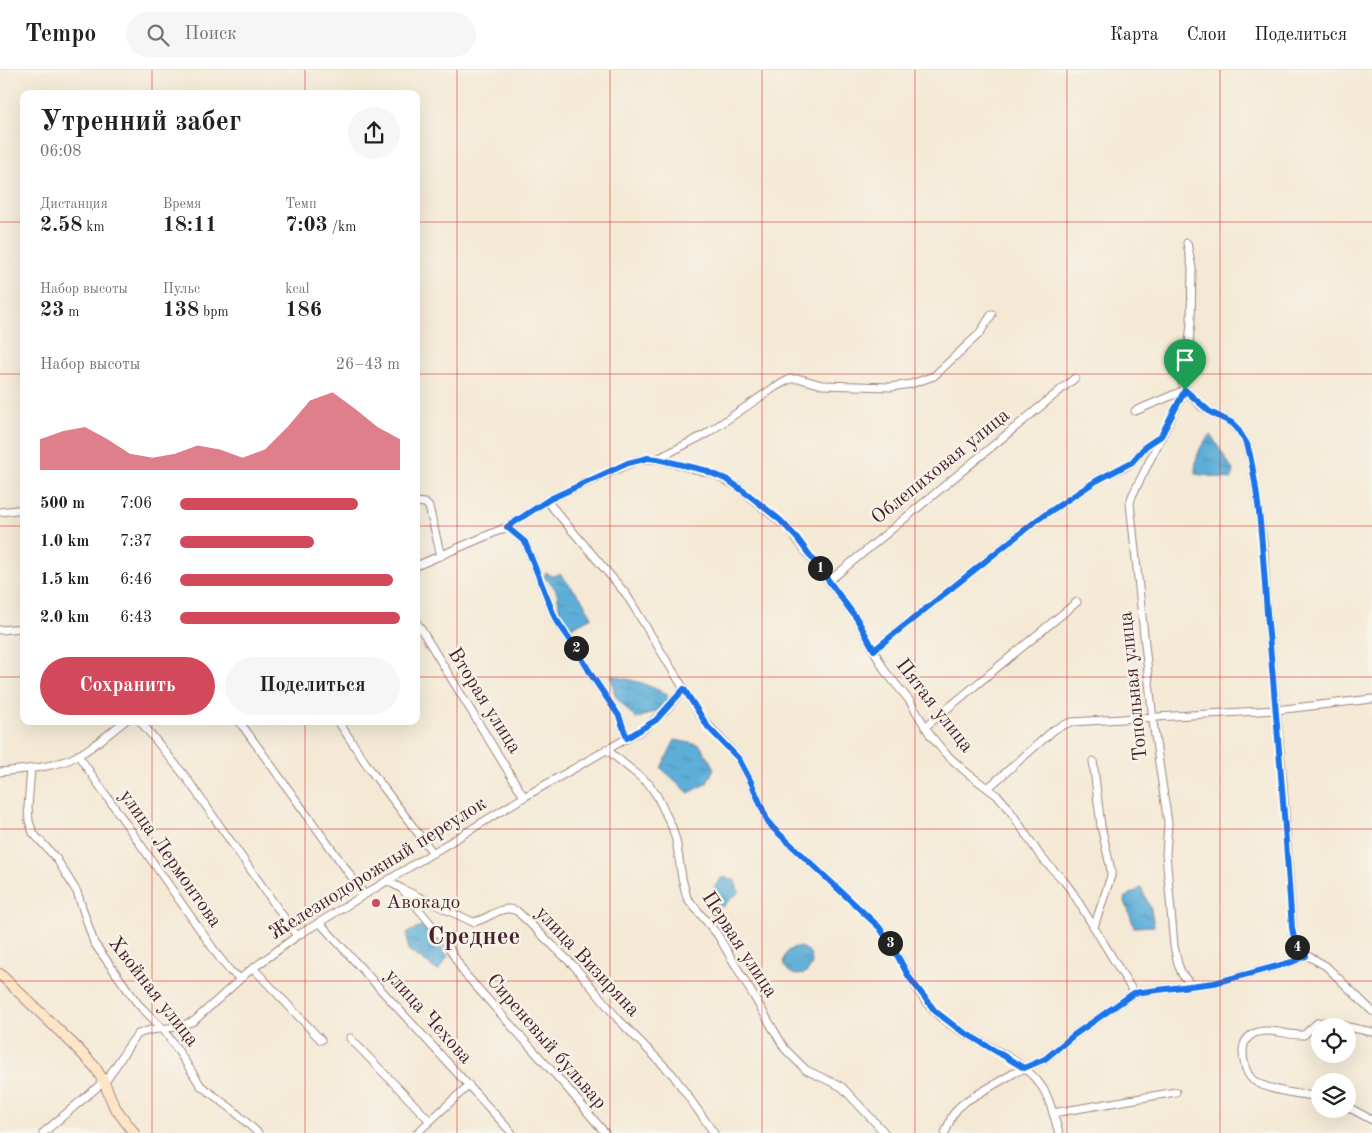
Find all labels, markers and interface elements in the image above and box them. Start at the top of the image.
search box [126,12,476,57]
icon: search [144,21,172,49]
text: Tempo [25,23,96,47]
text: Поиск [184,25,237,44]
text: Карта [1110,26,1159,44]
text: Слои [1187,26,1226,44]
text: Поделиться [1254,26,1347,44]
button: share [348,107,400,159]
text: Утренний забег [40,109,241,137]
text: 06:08 [40,144,82,160]
text: Дистанция [40,197,108,211]
text: Время [163,197,201,211]
text: Темп [285,197,317,211]
text: 2.58 [40,215,82,236]
text: 18:11 [163,215,217,236]
text: 7:03 [285,215,328,236]
text: km [82,220,105,234]
text: /km [328,220,356,234]
text: Набор высоты [40,282,128,296]
text: Пульс [163,282,200,296]
text: kcal [285,282,309,296]
text: 23 [40,300,64,321]
text: 138 [163,300,199,321]
text: 186 [285,300,322,321]
text: m [64,305,79,319]
text: bpm [199,305,229,319]
pin [1164,339,1206,390]
icon: arrive [1171,346,1199,374]
text: Набор высоты [40,357,140,373]
text: 26–43 m [336,357,400,373]
street label: Облепиховая улица [868,405,1014,529]
text: 500 m [40,496,85,512]
text: 7:06 [120,496,152,512]
text: 1.0 km [40,534,89,550]
text: 7:37 [120,534,152,550]
pin: 1 [808,556,832,580]
text: 1 [816,561,825,575]
text: 1.5 km [40,572,89,588]
text: 6:46 [120,572,152,588]
text: 2.0 km [40,610,89,626]
text: 6:43 [120,610,152,626]
street label: Топольная улица [1116,610,1152,762]
pin: 2 [564,636,588,660]
text: 2 [572,641,581,655]
street label: Вторая улица [444,645,524,758]
street label: Пятая улица [891,655,977,757]
button: Сохранить [40,657,215,715]
button: Поделиться [225,657,400,715]
street label: улица Лермонтова [115,786,225,932]
street label: Железнодорожный переулок [266,794,490,944]
street label: Первая улица [697,888,781,1002]
place label: Авокадо [386,893,460,913]
marker: Авокадо [370,897,382,909]
street label: улица Визиряна [531,903,643,1021]
district label: Среднее [428,925,520,950]
pin: 3 [878,930,902,956]
street label: Хвойная улица [104,933,202,1051]
pin: 4 [1284,934,1310,960]
text: 3 [886,936,895,950]
text: 4 [1293,940,1302,954]
street label: улица Чехова [380,966,476,1068]
street label: Сиреневый бульвар [482,971,610,1113]
map controls [1311,1018,1356,1118]
button: locate [1311,1018,1356,1063]
button: layers [1311,1073,1356,1118]

